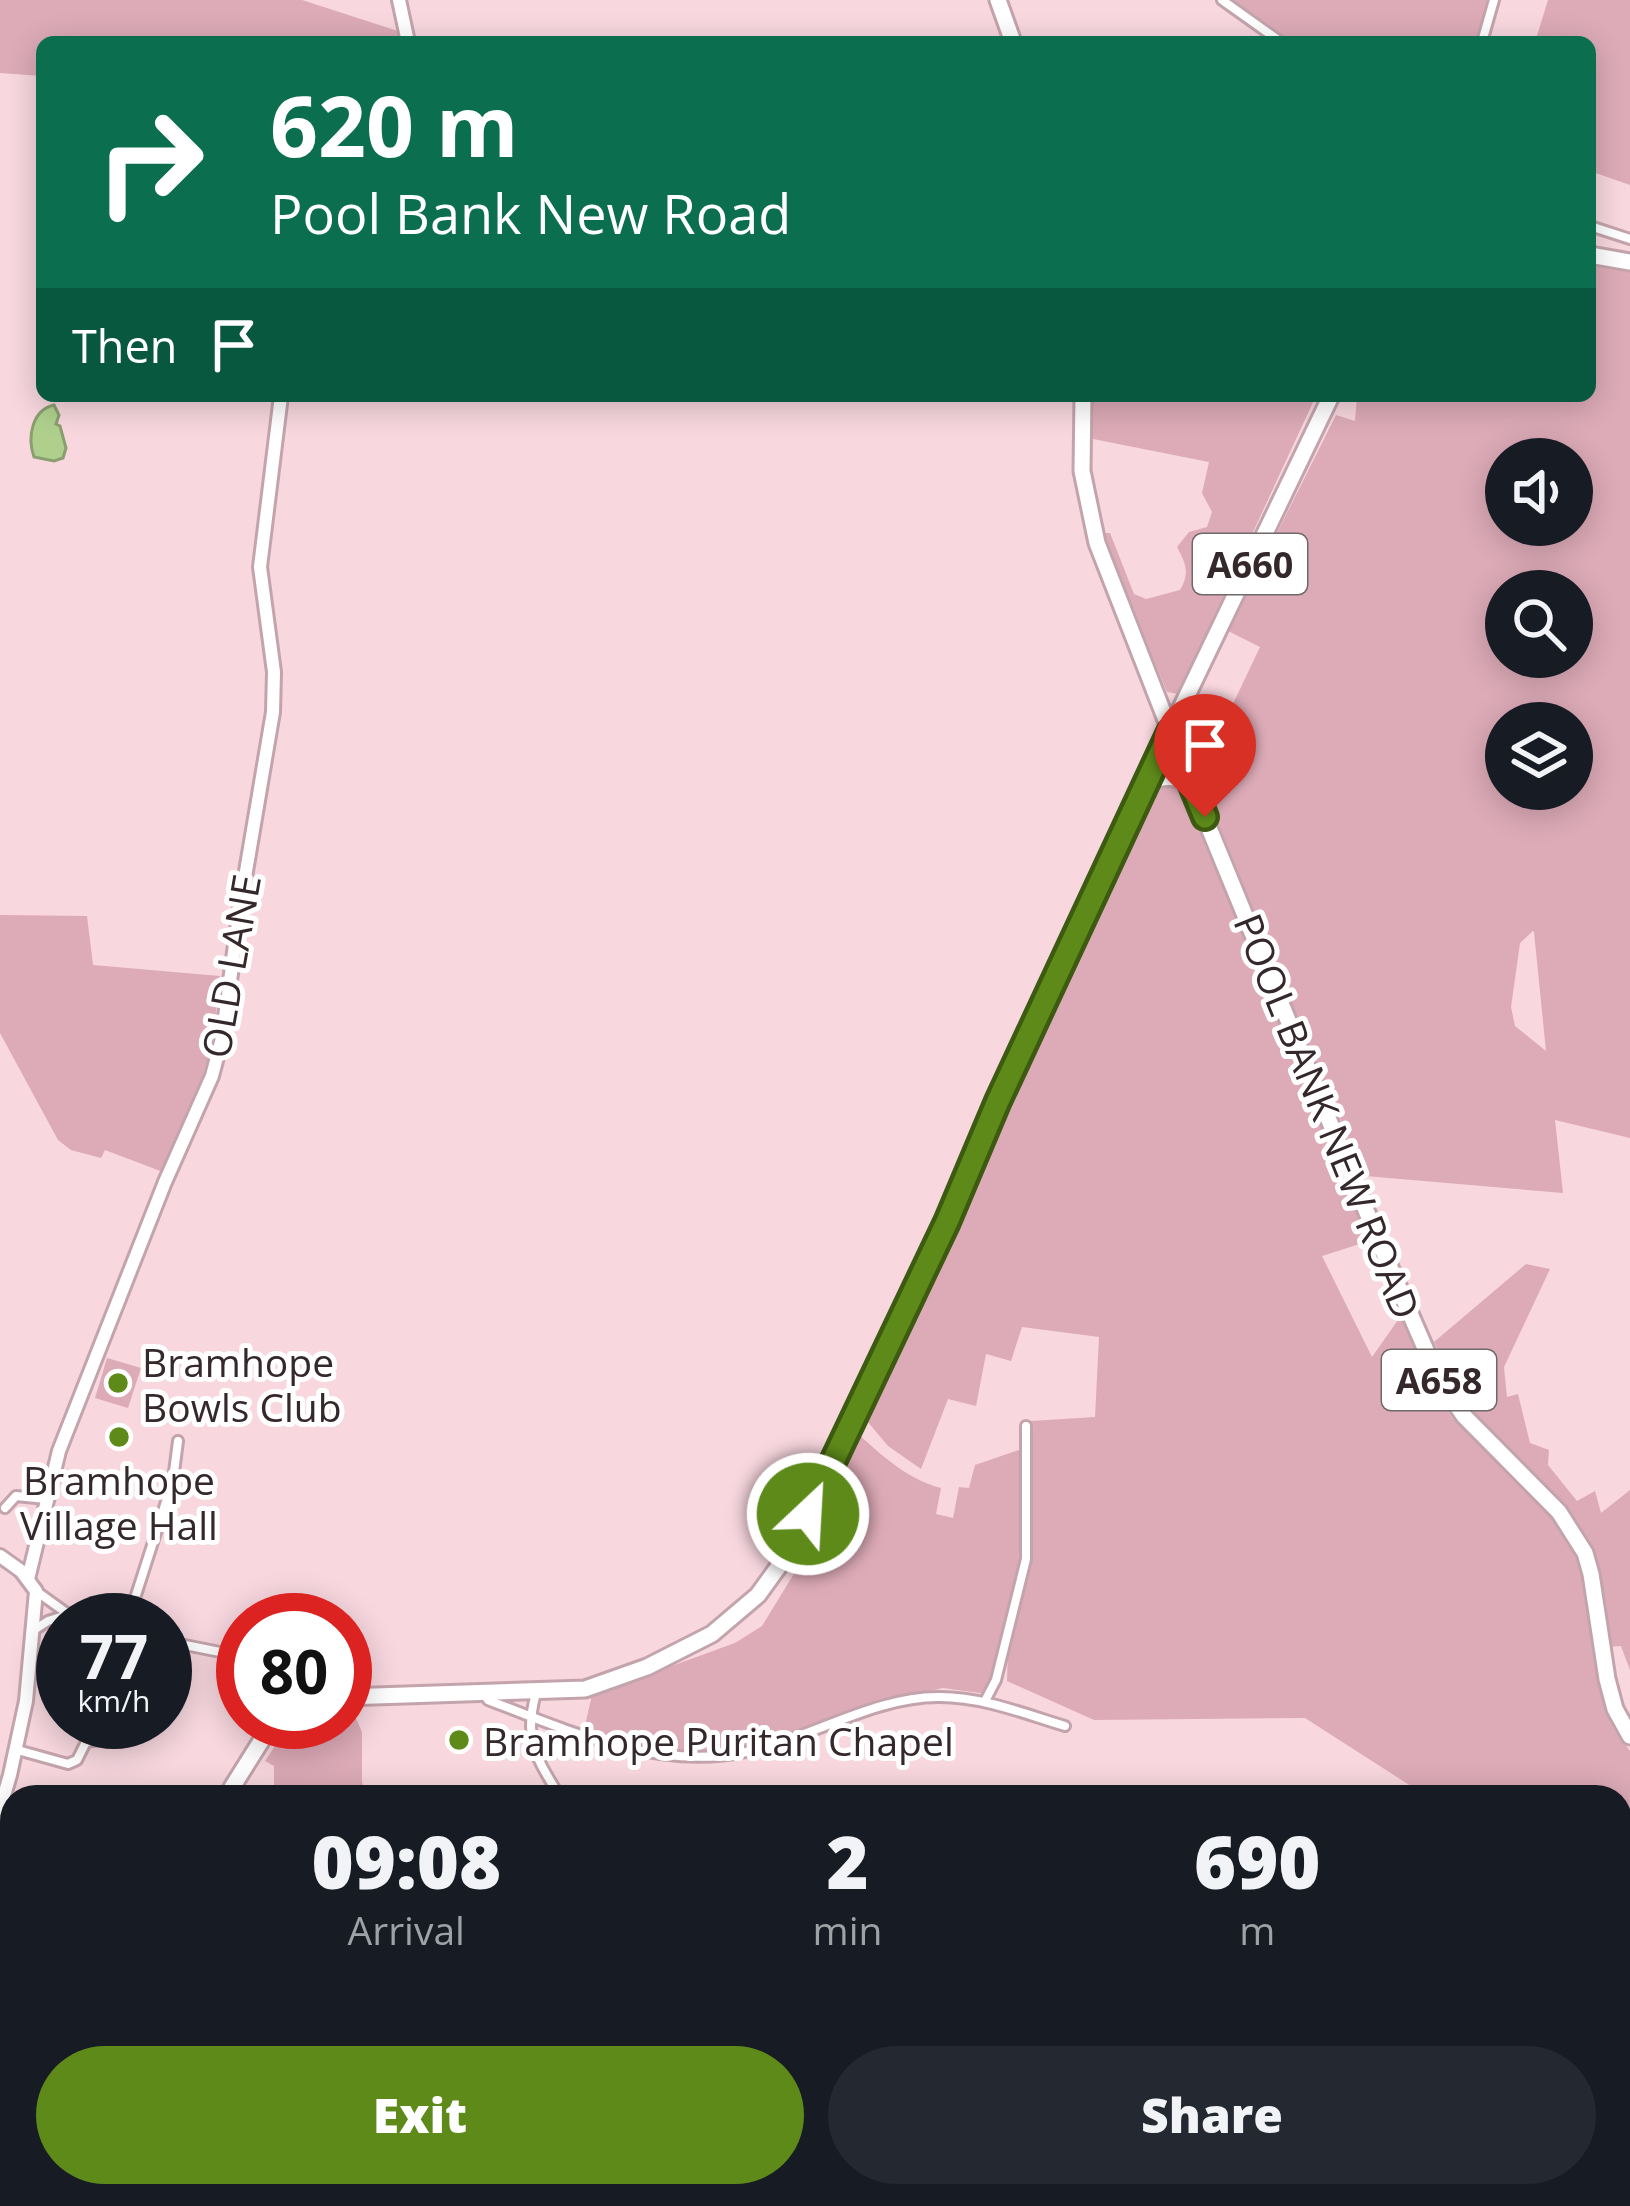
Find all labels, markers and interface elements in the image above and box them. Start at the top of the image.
text: 620 m [270,67,518,182]
icon: right [72,84,228,240]
text: Pool Bank New Road [270,176,791,250]
icon: arrive [201,312,267,378]
text: Then [72,315,177,376]
map controls [1485,438,1593,810]
button: sound [1485,438,1593,546]
road number: A660 [1193,534,1307,594]
button: search [1485,570,1593,678]
pin [1154,694,1256,817]
button: layers [1485,702,1593,810]
icon: arrive [1172,712,1238,778]
street label: OLD LANE [188,870,272,1062]
street label: POOL BANK NEW ROAD [1222,906,1434,1326]
place label: Bramhope Bowls Club [142,1335,342,1433]
road number: A658 [1382,1350,1496,1410]
marker: Bramhope Bowls Club [105,1370,131,1396]
marker: Bramhope Village Hall [106,1424,132,1450]
position arrow [745,1451,871,1577]
place label: Bramhope Village Hall [20,1453,218,1551]
speed limit sign: 80 [216,1593,372,1749]
text: 77 [80,1615,148,1697]
text: km/h [78,1680,150,1721]
place label: Bramhope Puritan Chapel [483,1714,954,1767]
marker: Bramhope Puritan Chapel [446,1727,472,1753]
text: 09:08 [312,1812,501,1910]
text: 2 [826,1812,869,1910]
text: 690 [1194,1812,1321,1910]
text: Arrival [348,1903,465,1956]
text: min [813,1903,882,1956]
text: m [1239,1903,1275,1956]
button: Exit [36,2046,804,2184]
button: Share [828,2046,1596,2184]

